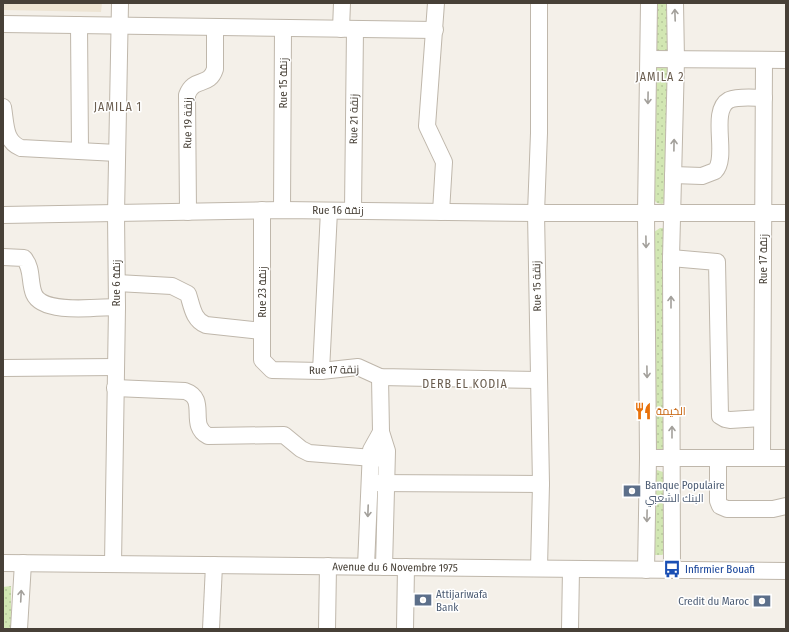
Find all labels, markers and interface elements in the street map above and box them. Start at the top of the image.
one-way arrow [671,9,679,22]
street label: Rue 15 زنقة [277,57,290,108]
district label: JAMILA 2 [635,70,685,84]
one-way arrow [644,91,652,104]
street label: Rue 21 زنقة [347,94,361,144]
street label: Rue 19 زنقة [181,97,195,149]
district label: JAMILA 1 [94,100,142,114]
one-way arrow [670,139,678,152]
street label: Rue 16 زنقة [312,204,364,217]
street label: Rue 17 زنقة [757,234,770,284]
one-way arrow [642,235,650,248]
street label: Rue 6 زنقة [110,259,123,307]
street label: Rue 15 زنقة [530,260,544,312]
street label: Rue 23 زنقة [256,266,269,318]
one-way arrow [667,296,675,309]
street label: Rue 17 زنقة [309,363,359,377]
one-way arrow [643,365,651,378]
district label: DERB EL KODIA [422,377,508,391]
restaurant icon: الخيمة [633,401,653,421]
place label: الخيمة [656,405,686,418]
one-way arrow [668,426,676,439]
place label: Banque Populaire البنك الشعبي [645,479,725,507]
bank icon: Banque Populaire البنك الشعبي [622,481,642,501]
one-way arrow [365,504,372,517]
one-way arrow [643,509,651,522]
bus stop icon: Infirmier Bouafi [662,559,682,579]
street label: Avenue du 6 Novembre 1975 [332,560,458,574]
place label: Infirmier Bouafi [685,563,755,576]
place label: Attijariwafa Bank [436,588,488,614]
one-way arrow [17,590,25,603]
bank icon: Attijariwafa Bank [413,590,433,610]
bank icon: Credit du Maroc [752,591,772,611]
place label: Credit du Maroc [678,595,749,608]

